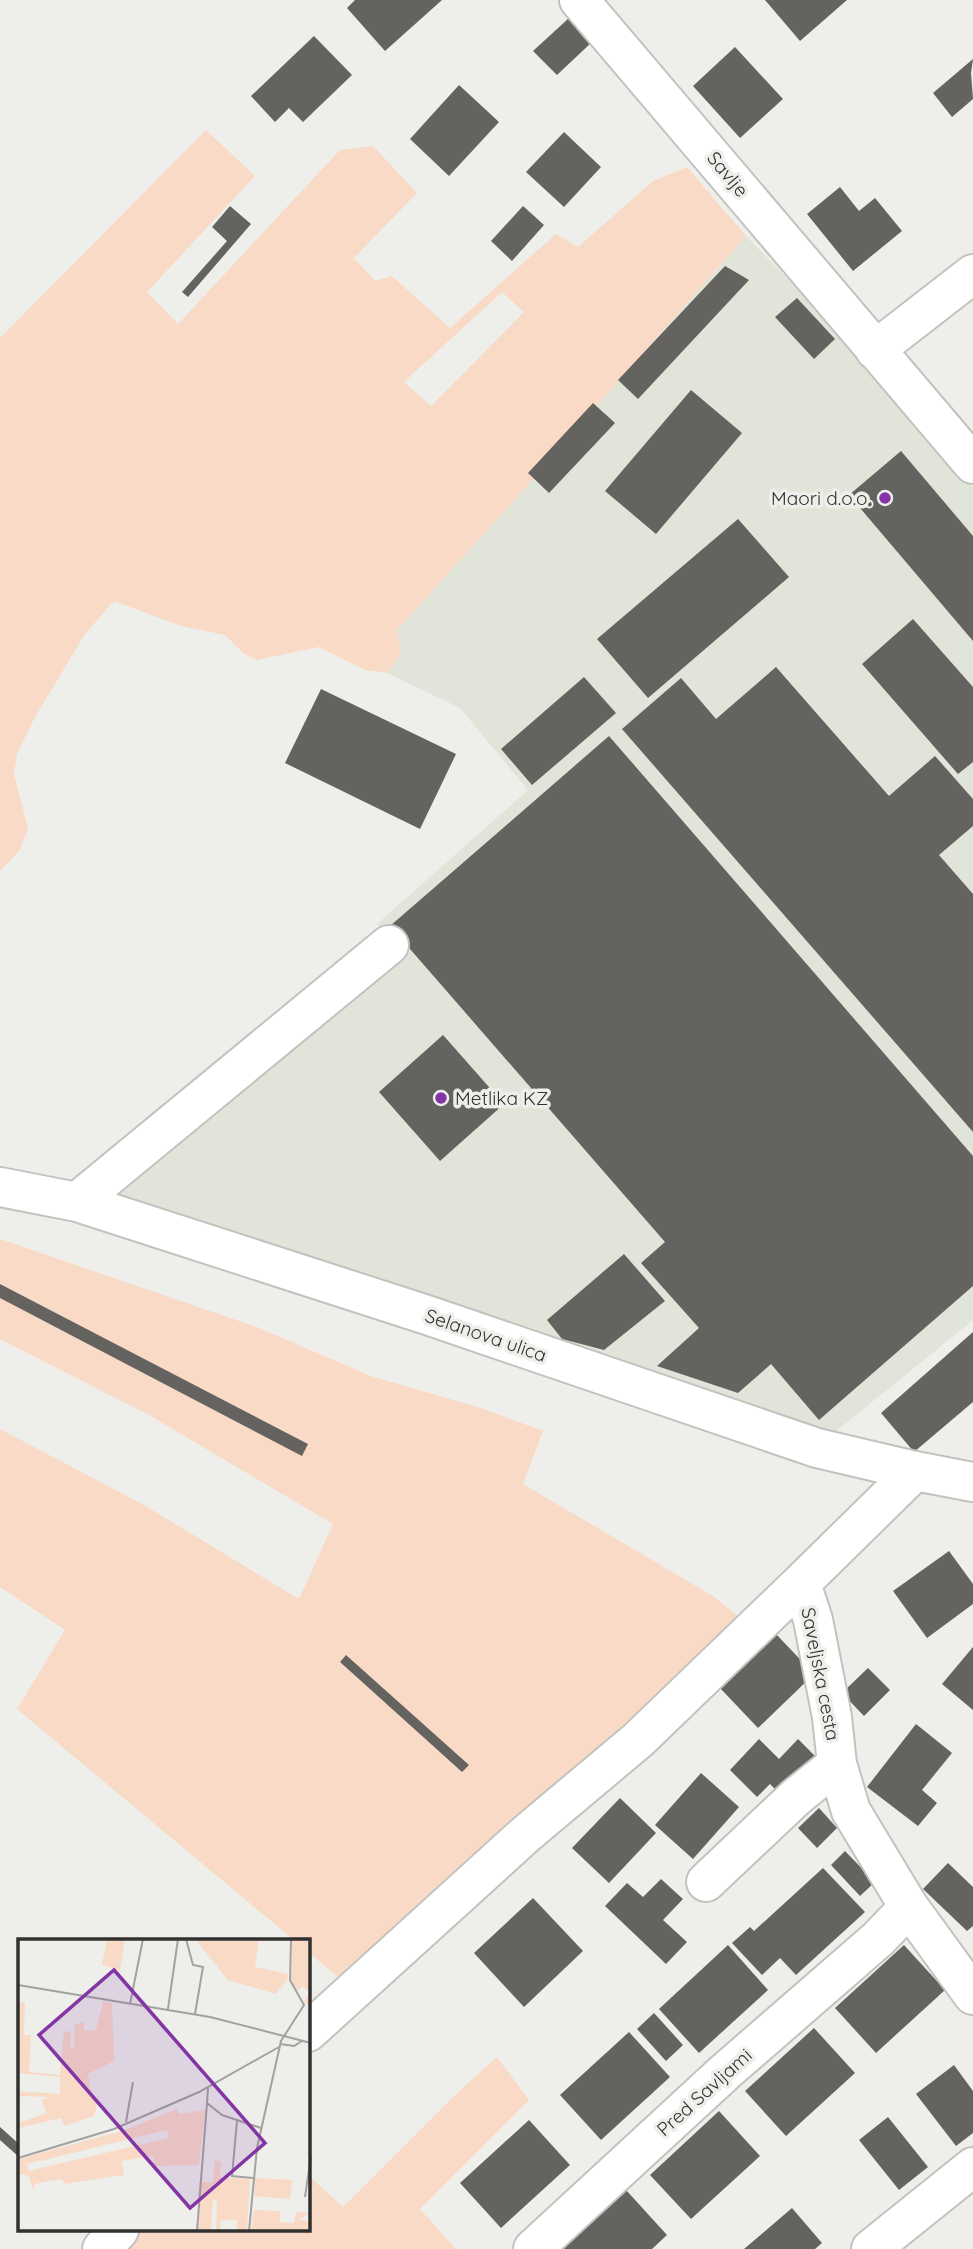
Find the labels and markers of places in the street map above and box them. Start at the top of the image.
place label: Maori d.o.o. [771,486,871,510]
marker: Maori d.o.o. [877,490,893,506]
place label: Metlika KZ [455,1086,548,1110]
marker: Metlika KZ [433,1090,449,1106]

